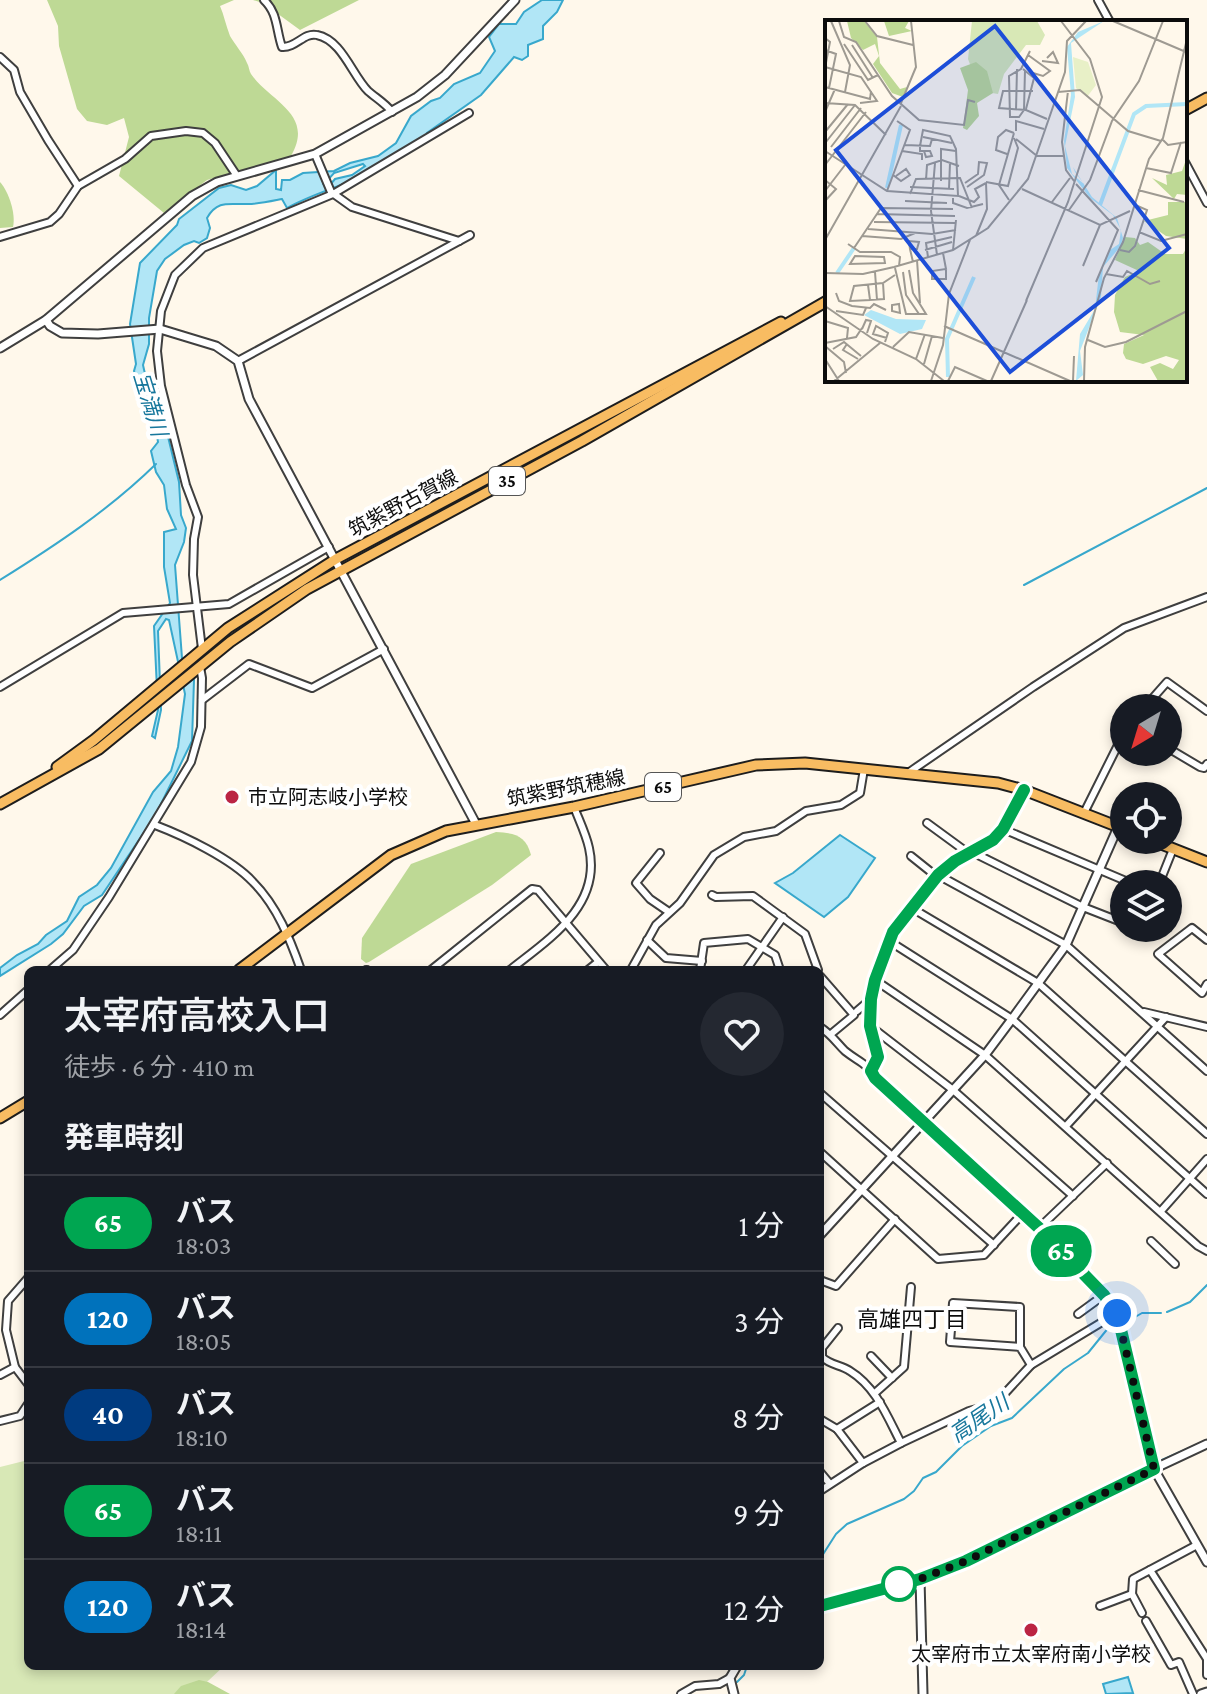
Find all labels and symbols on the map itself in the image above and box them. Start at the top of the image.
inset map [825,20,1187,382]
water label: 宝満川 [129,369,173,441]
street label: 筑紫野古賀線 [345,465,461,541]
road number: 35 [489,467,525,495]
north arrow [1110,694,1182,766]
street label: 筑紫野筑穂線 [505,766,627,810]
road number: 65 [645,773,681,801]
place label: 市立阿志岐小学校 [248,786,408,808]
marker: 市立阿志岐小学校 [223,788,241,806]
line badge: 65 [1025,1225,1097,1277]
your location [1097,1293,1137,1333]
district label: 高雄四丁目 [857,1307,967,1332]
water label: 高尾川 [945,1388,1015,1447]
unlabelled marker [882,1567,916,1601]
marker: 太宰府市立太宰府南小学校 [1022,1621,1040,1639]
place label: 太宰府市立太宰府南小学校 [911,1643,1151,1665]

